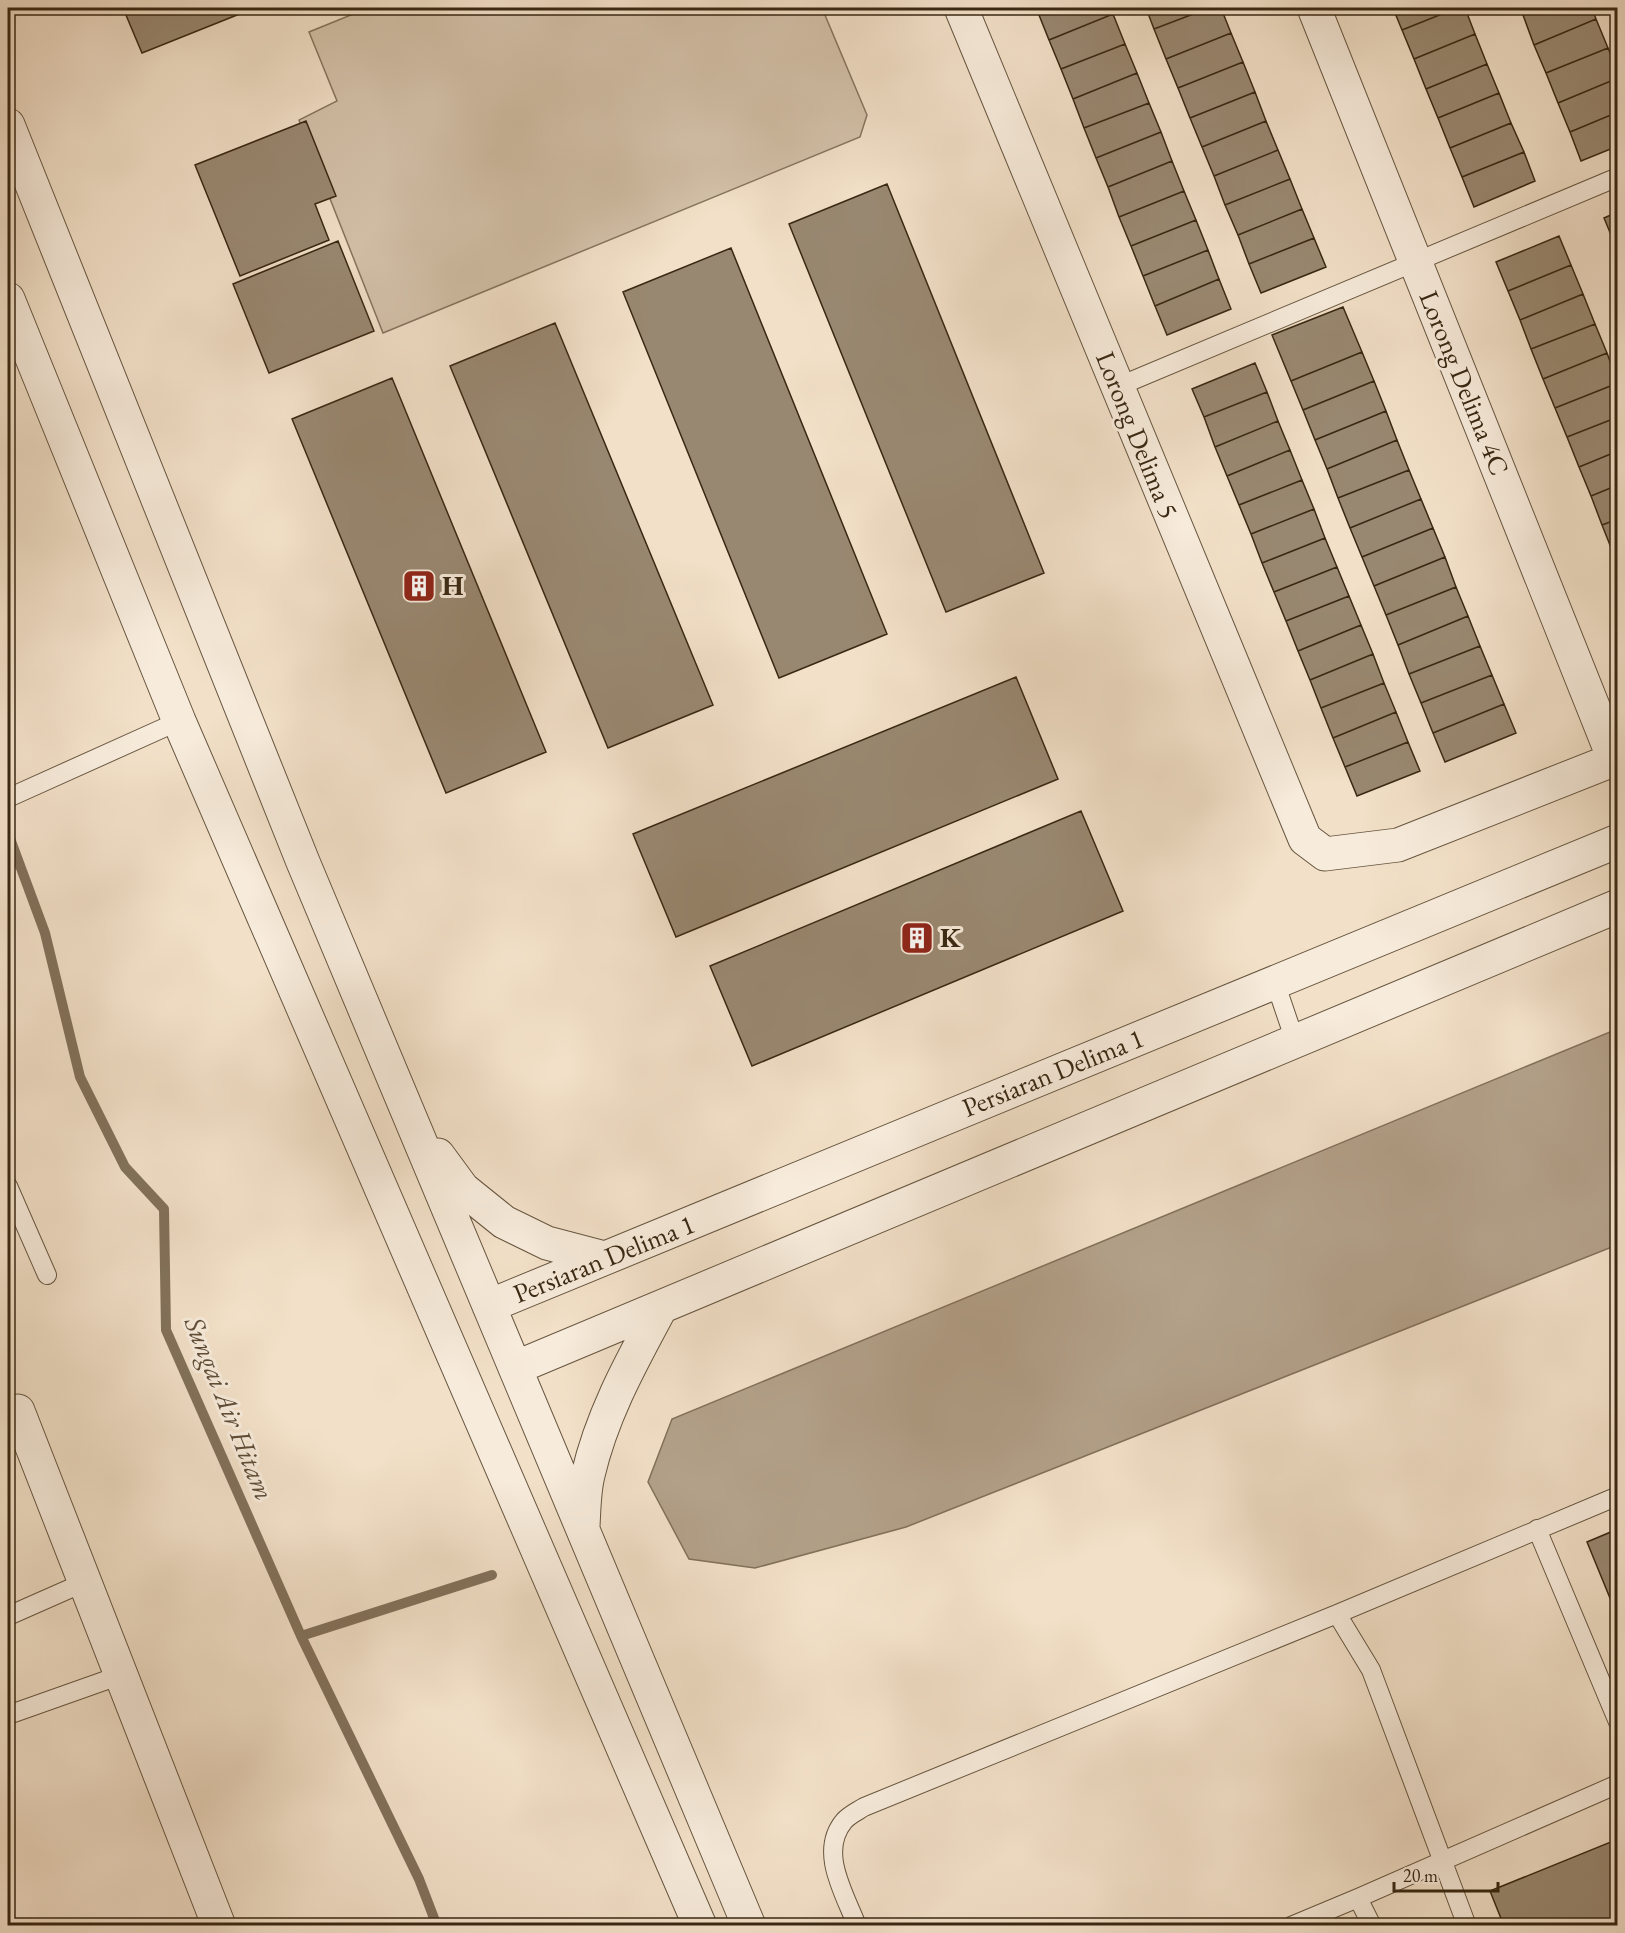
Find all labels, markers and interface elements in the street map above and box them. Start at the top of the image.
street label: Lorong Delima 4C [1411,285,1517,480]
street label: Lorong Delima 5 [1088,346,1187,523]
building icon: H [401,568,437,604]
place label: H [442,568,464,603]
building icon: K [899,920,935,956]
place label: K [940,920,961,955]
street label: Persiaran Delima 1 [957,1020,1149,1125]
street label: Persiaran Delima 1 [508,1206,700,1311]
water label: Sungai Air Hitam [176,1310,283,1505]
scale bar [1394,1855,1498,1893]
text: 20 m [1403,1864,1438,1887]

